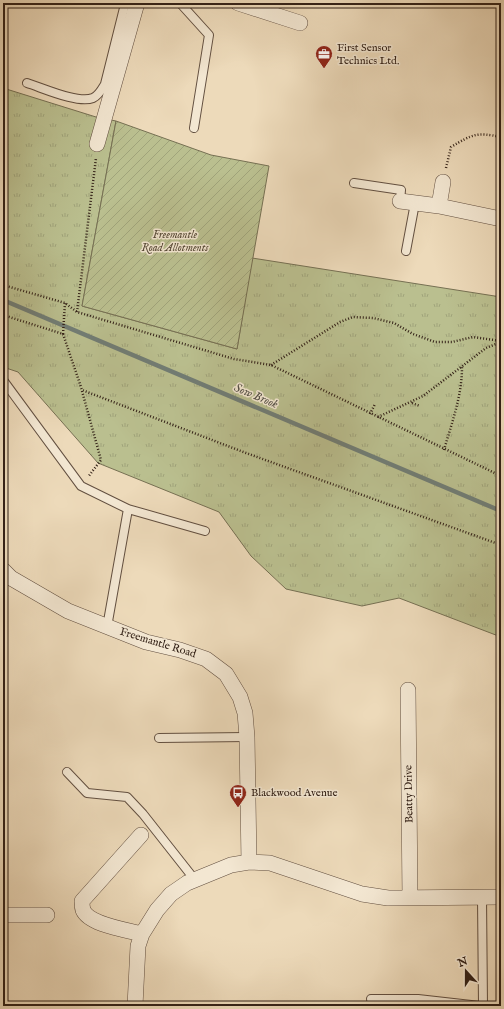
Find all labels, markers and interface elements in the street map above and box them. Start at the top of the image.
place label: First Sensor Technics Ltd. [337,41,399,68]
office icon: First Sensor Technics Ltd. [314,44,334,69]
park label: Freemantle Road Allotments [142,228,209,255]
water label: Sow Brook [232,380,280,412]
street label: Freemantle Road [118,625,198,661]
street label: Beatty Drive [401,765,417,823]
bus stop icon: Blackwood Avenue [228,783,248,808]
place label: Blackwood Avenue [251,786,337,800]
north arrow [446,951,486,991]
text: N [455,954,470,971]

